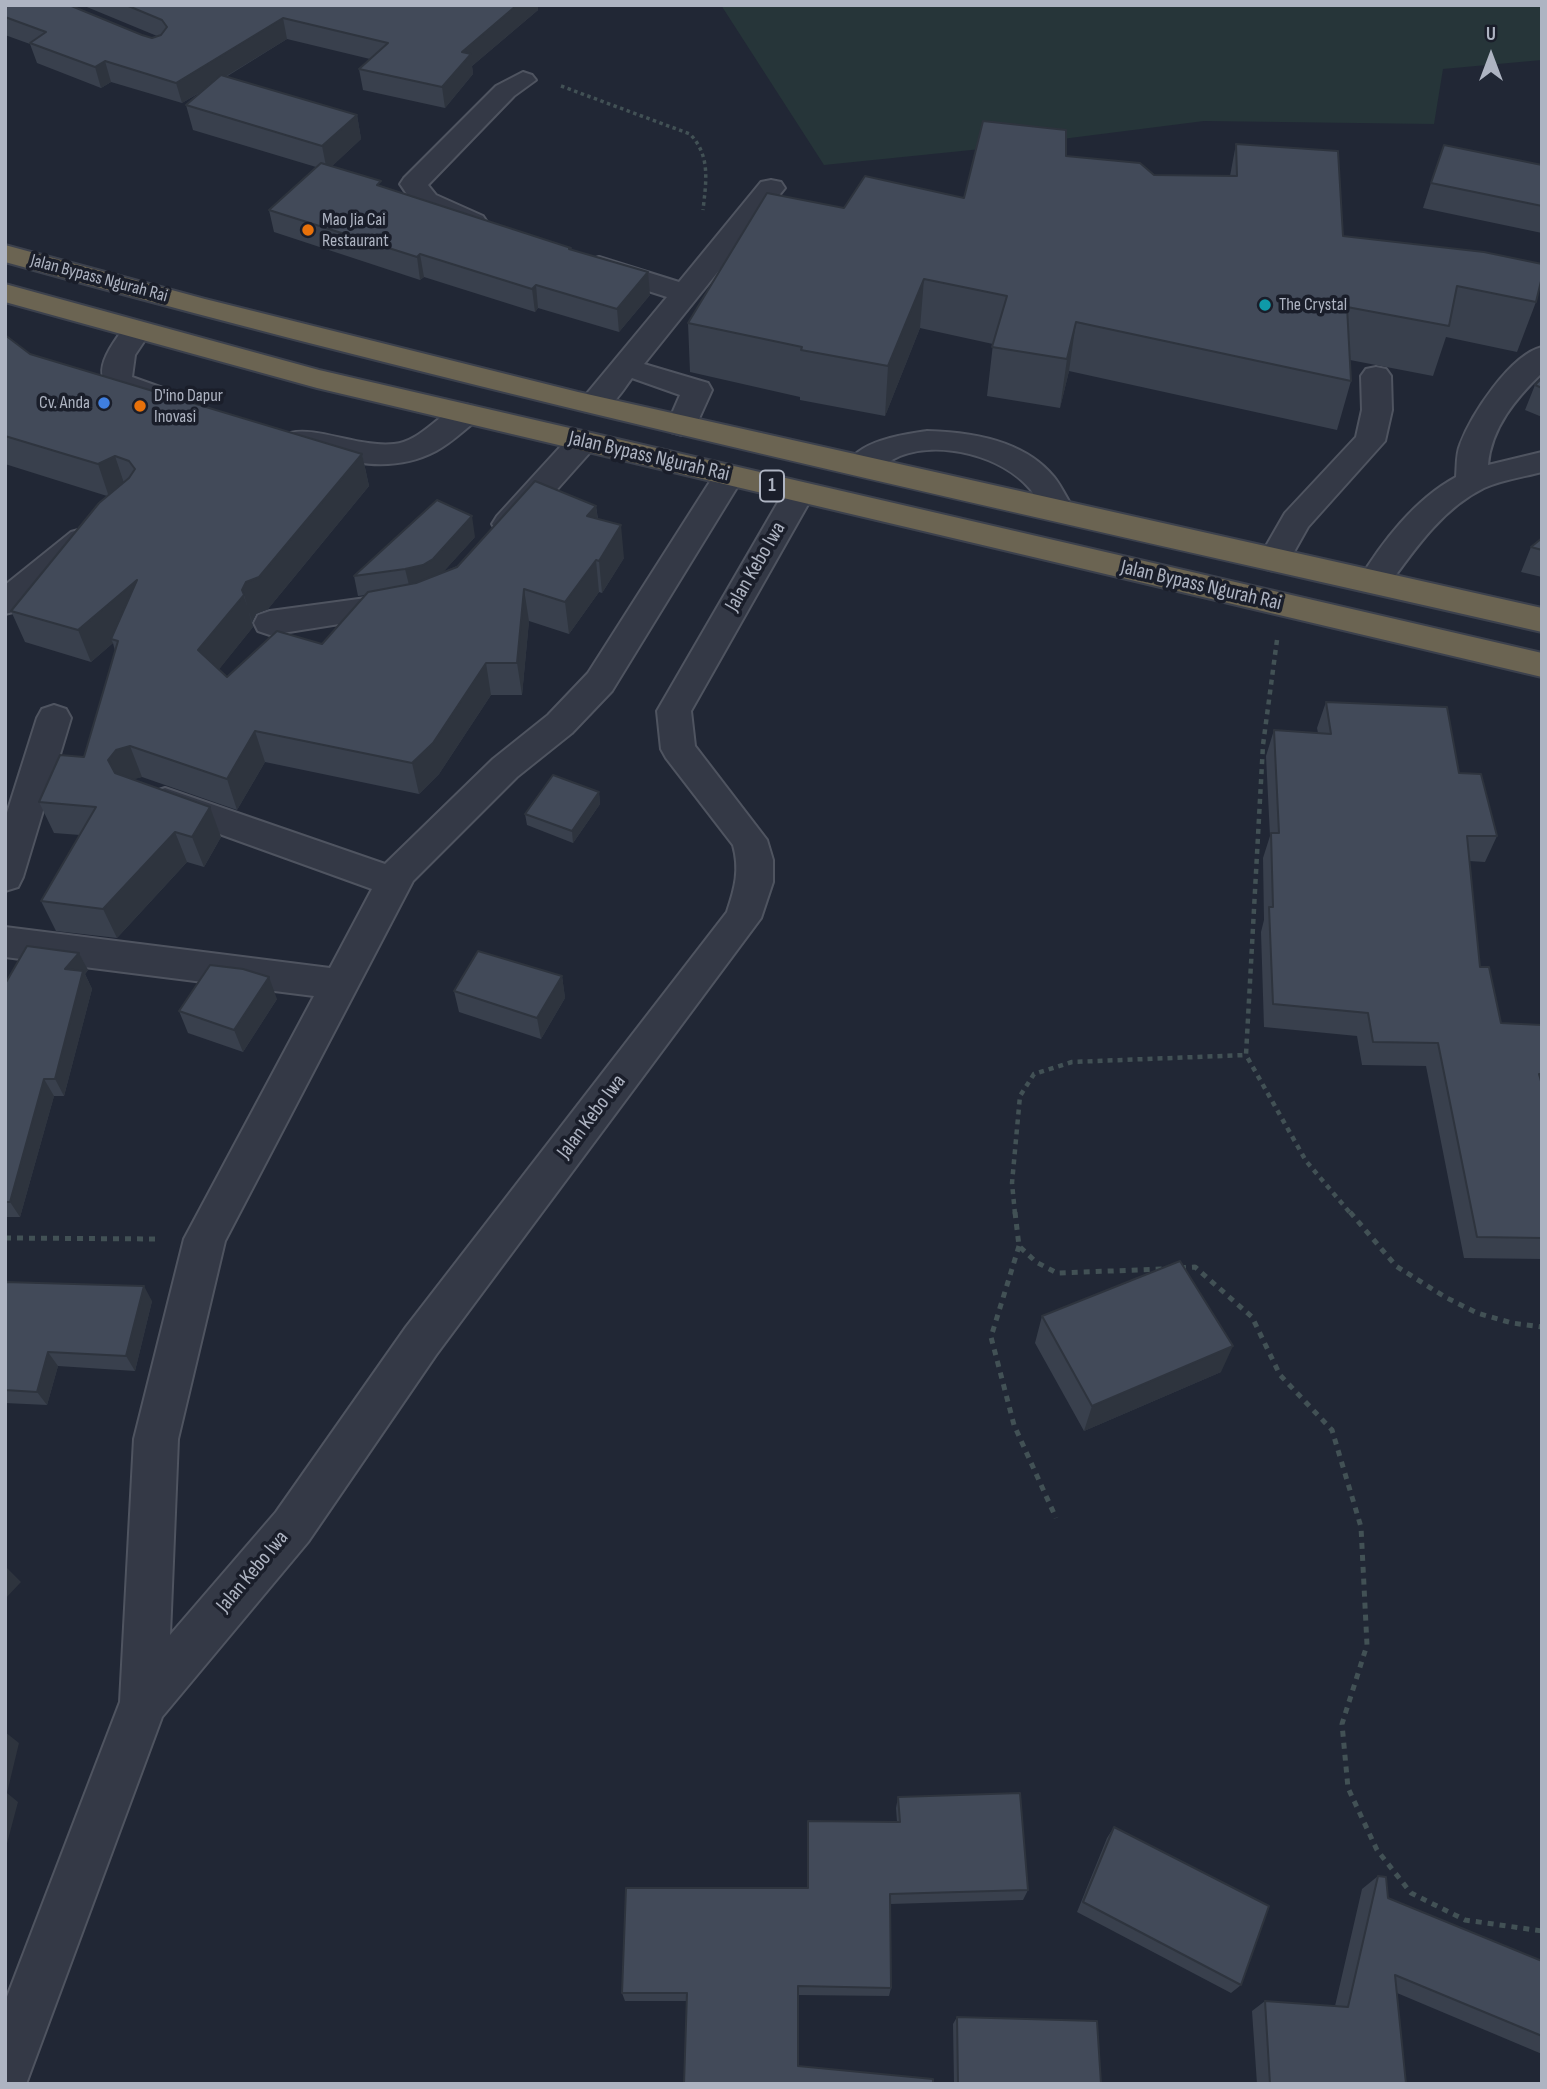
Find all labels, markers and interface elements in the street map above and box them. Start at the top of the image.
north arrow [1456,21,1526,91]
text: U [1486,23,1496,46]
place label: Mao Jia Cai Restaurant [322,209,389,252]
marker: Mao Jia Cai Restaurant [300,222,316,238]
street label: Jalan Bypass Ngurah Rai [28,250,170,308]
place label: The Crystal [1279,294,1347,316]
marker: The Crystal [1257,297,1273,313]
place label: D'ino Dapur Inovasi [154,385,223,428]
place label: Cv. Anda [39,392,90,414]
marker: Cv. Anda [96,395,112,411]
marker: D'ino Dapur Inovasi [132,398,148,414]
street label: Jalan Bypass Ngurah Rai [566,426,732,488]
road number: 1 [760,471,784,502]
street label: Jalan Kebo Iwa [720,518,792,616]
street label: Jalan Bypass Ngurah Rai [1118,555,1284,617]
street label: Jalan Kebo Iwa [552,1070,632,1164]
street label: Jalan Kebo Iwa [212,1526,294,1618]

